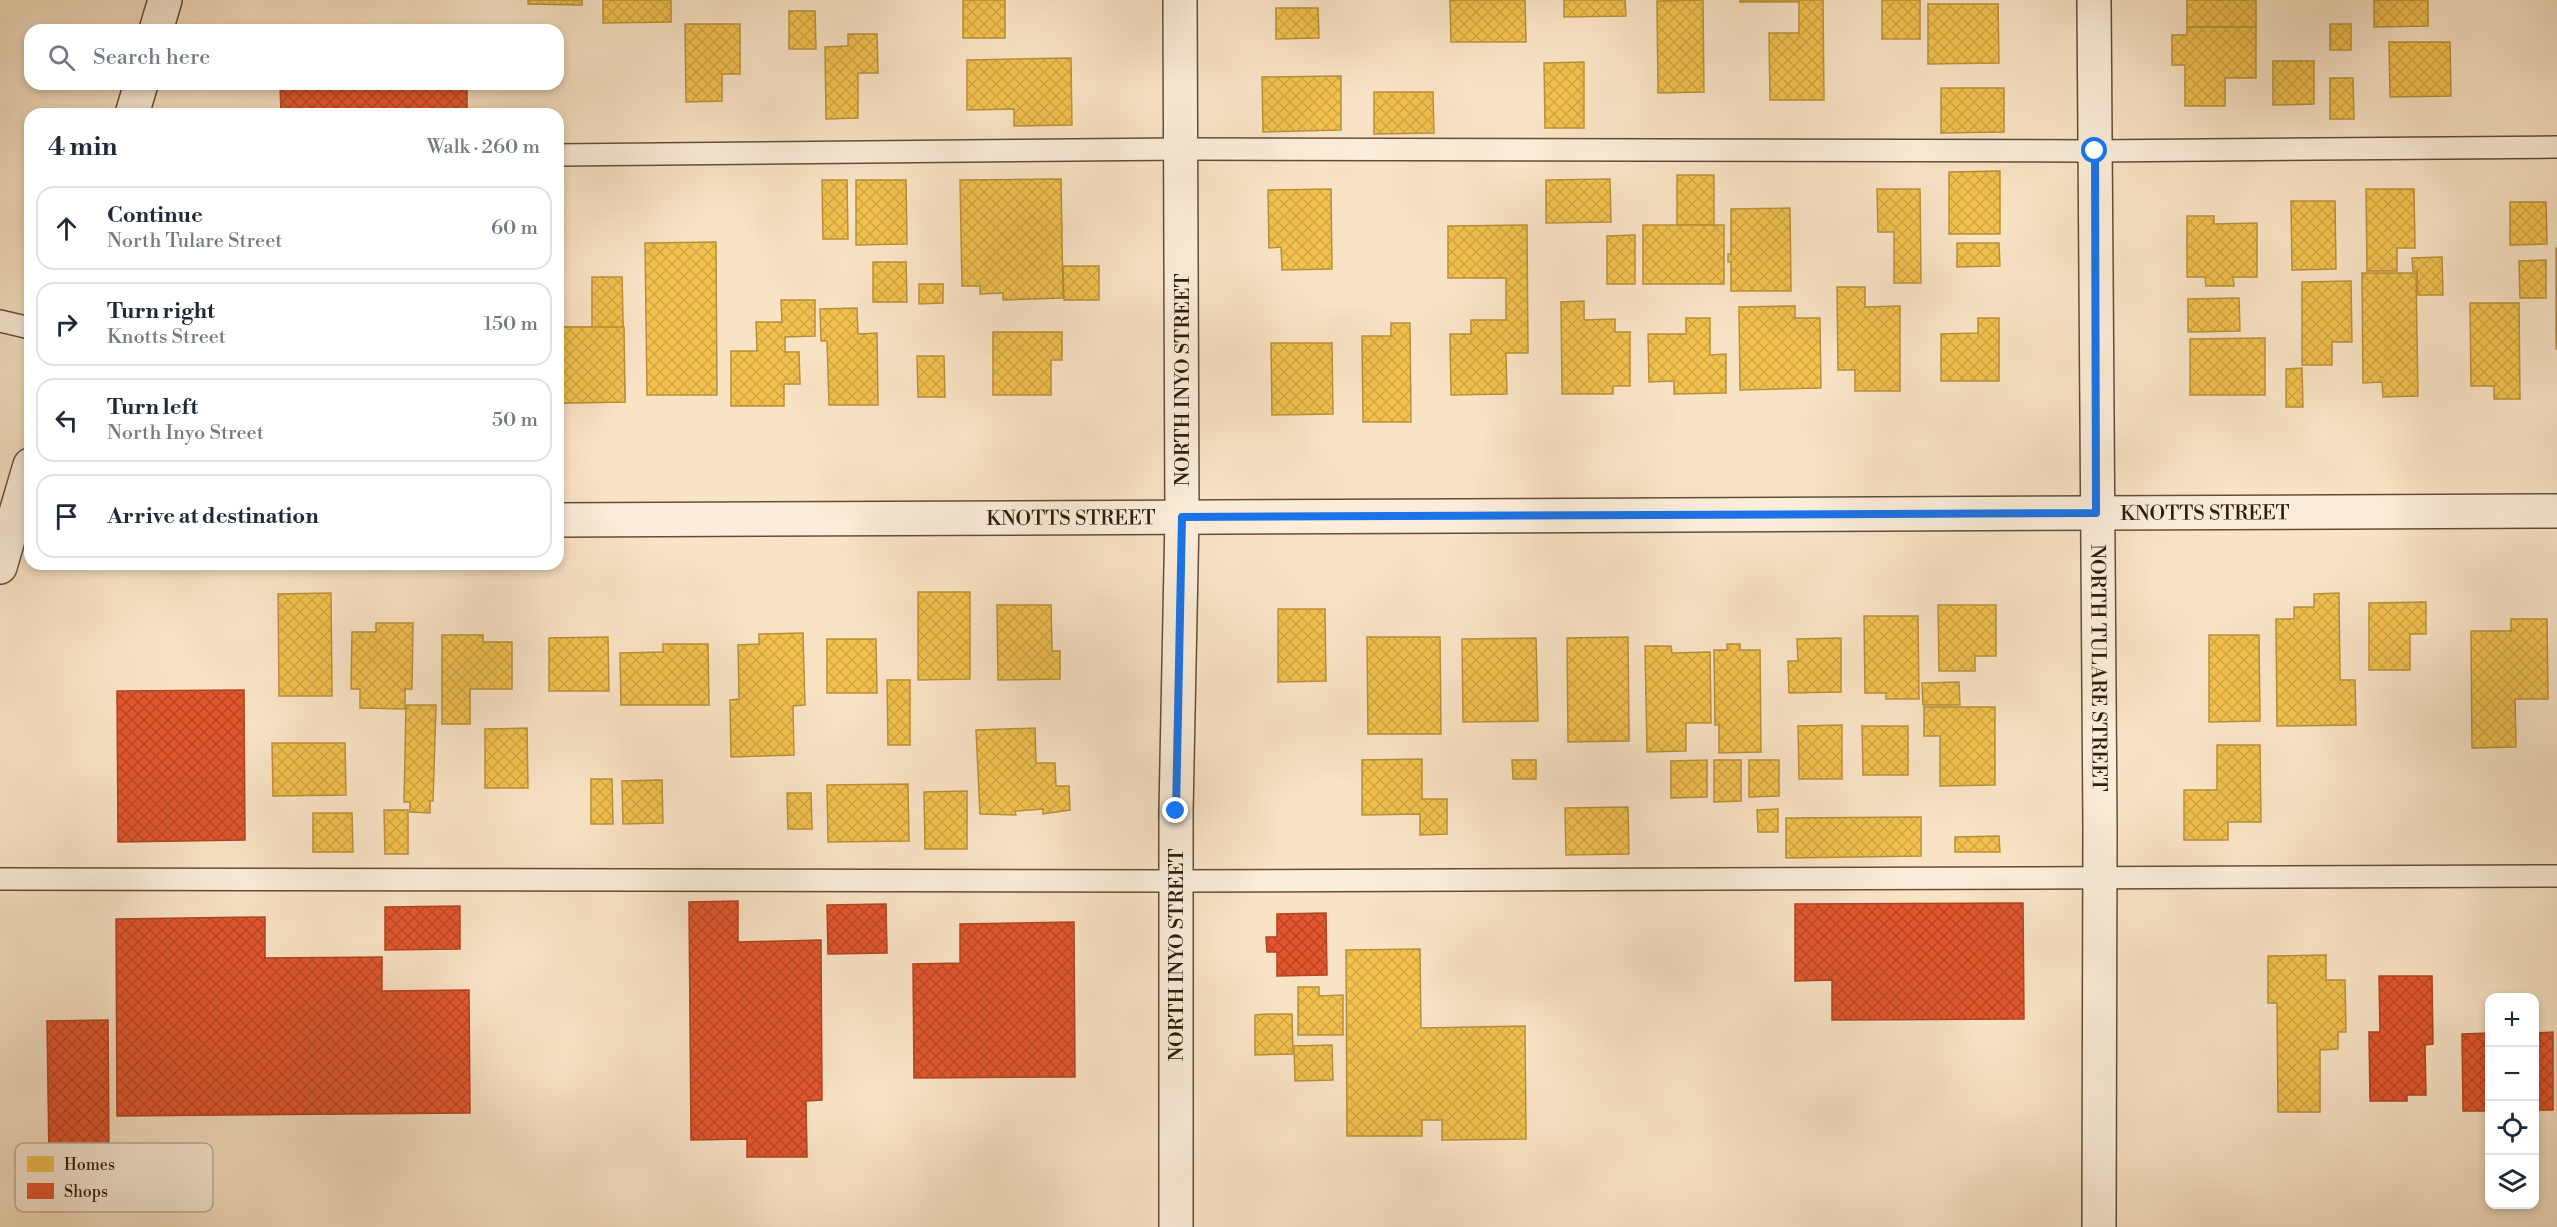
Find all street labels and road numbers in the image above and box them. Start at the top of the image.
street label: NORTH INYO STREET [1171,273,1196,487]
street label: KNOTTS STREET [2120,501,2290,527]
street label: KNOTTS STREET [986,506,1156,532]
street label: NORTH TULARE STREET [2084,544,2111,792]
street label: NORTH INYO STREET [1165,848,1190,1062]

